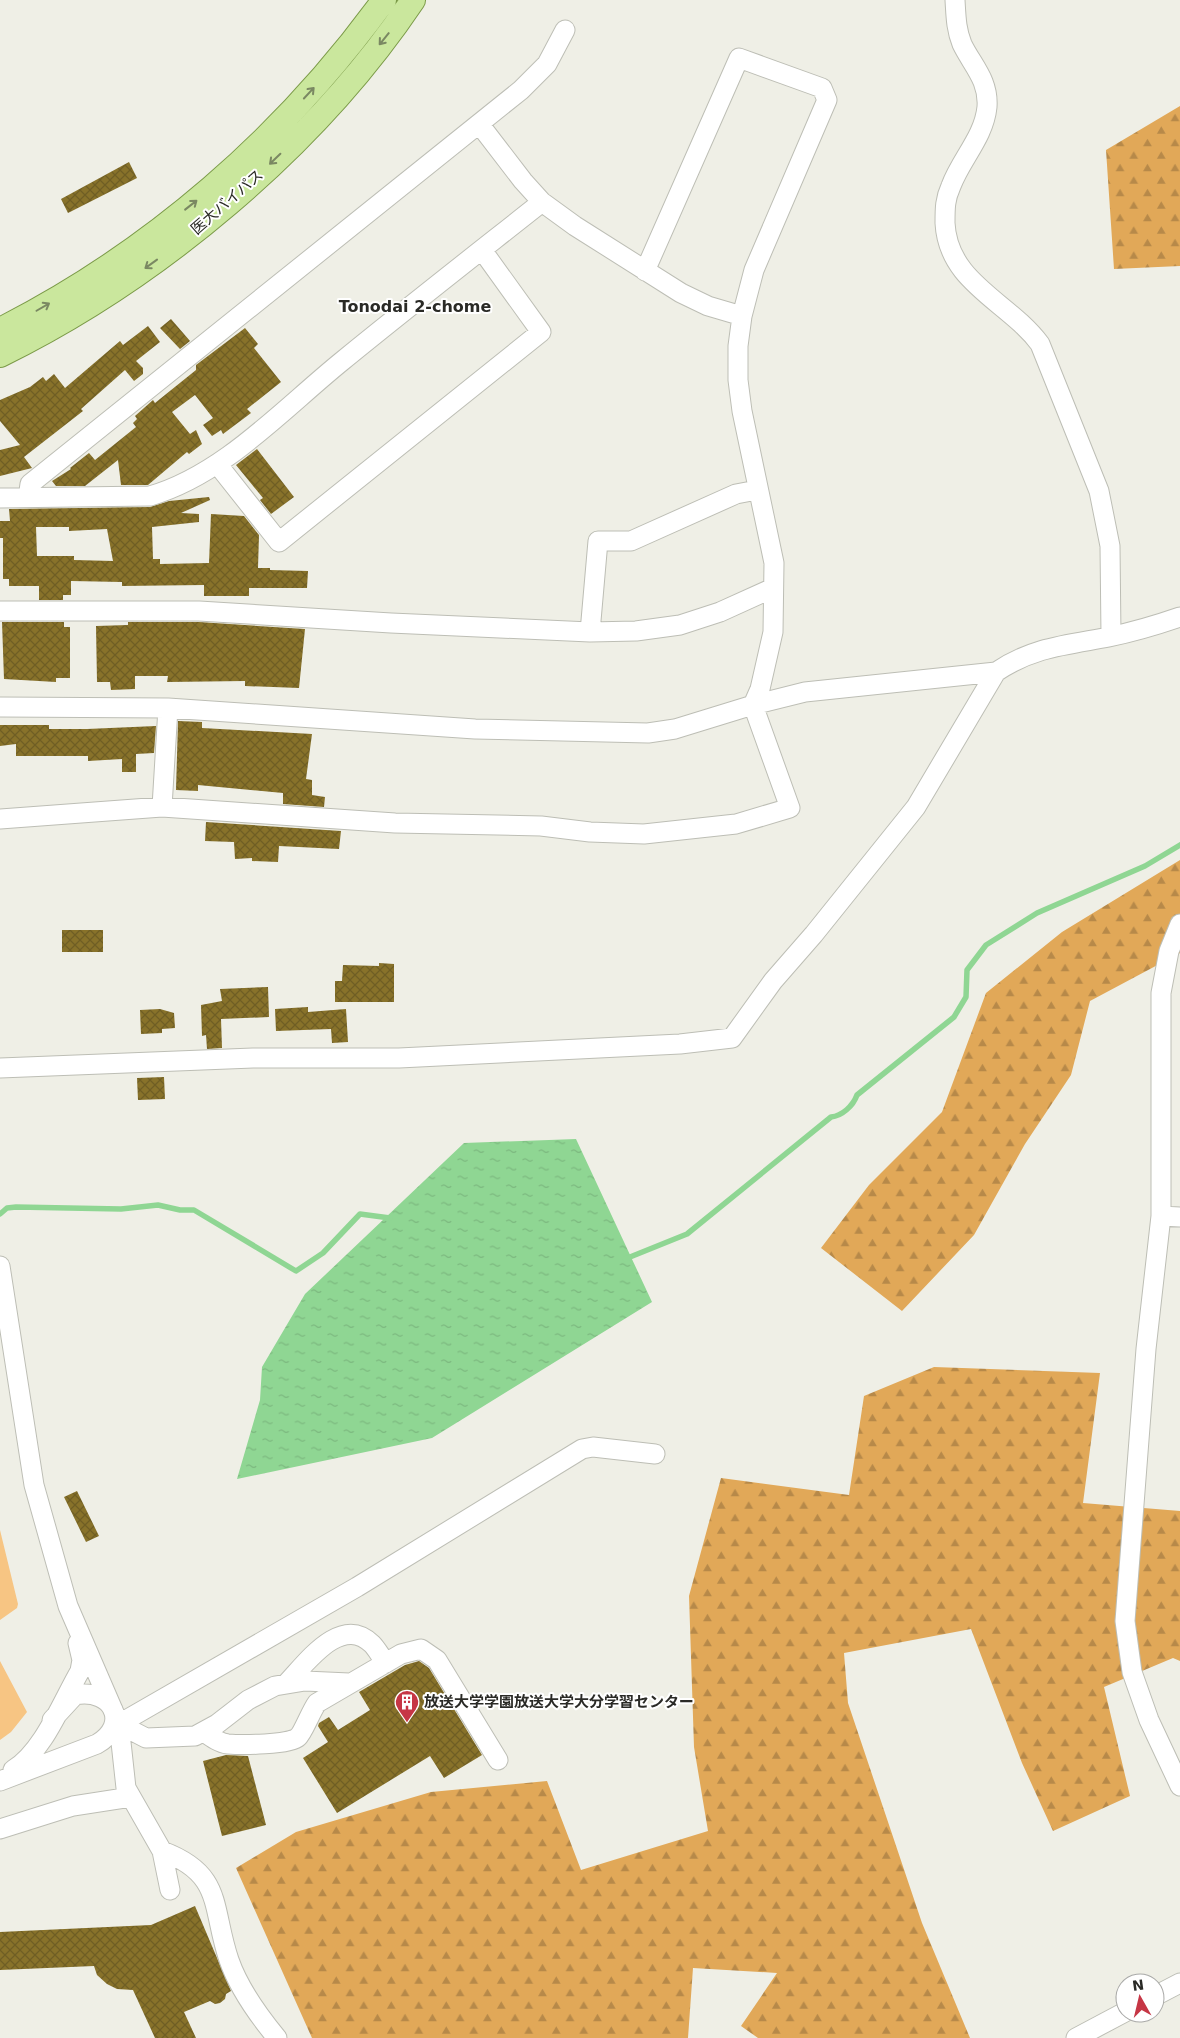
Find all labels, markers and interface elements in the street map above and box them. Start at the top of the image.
one-way arrow [379,32,390,45]
one-way arrow [303,87,315,99]
one-way arrow [270,153,282,165]
street label: 医大バイパス [187,166,267,238]
one-way arrow [184,200,198,210]
one-way arrow [144,259,158,269]
district label: Tonodai 2-chome [339,297,491,316]
one-way arrow [35,302,50,311]
building icon: 放送大学学園放送大学大分学習センター [394,1689,420,1723]
place label: 放送大学学園放送大学大分学習センター [424,1693,694,1711]
north arrow [1115,1973,1165,2023]
text: N [1131,1976,1145,1994]

